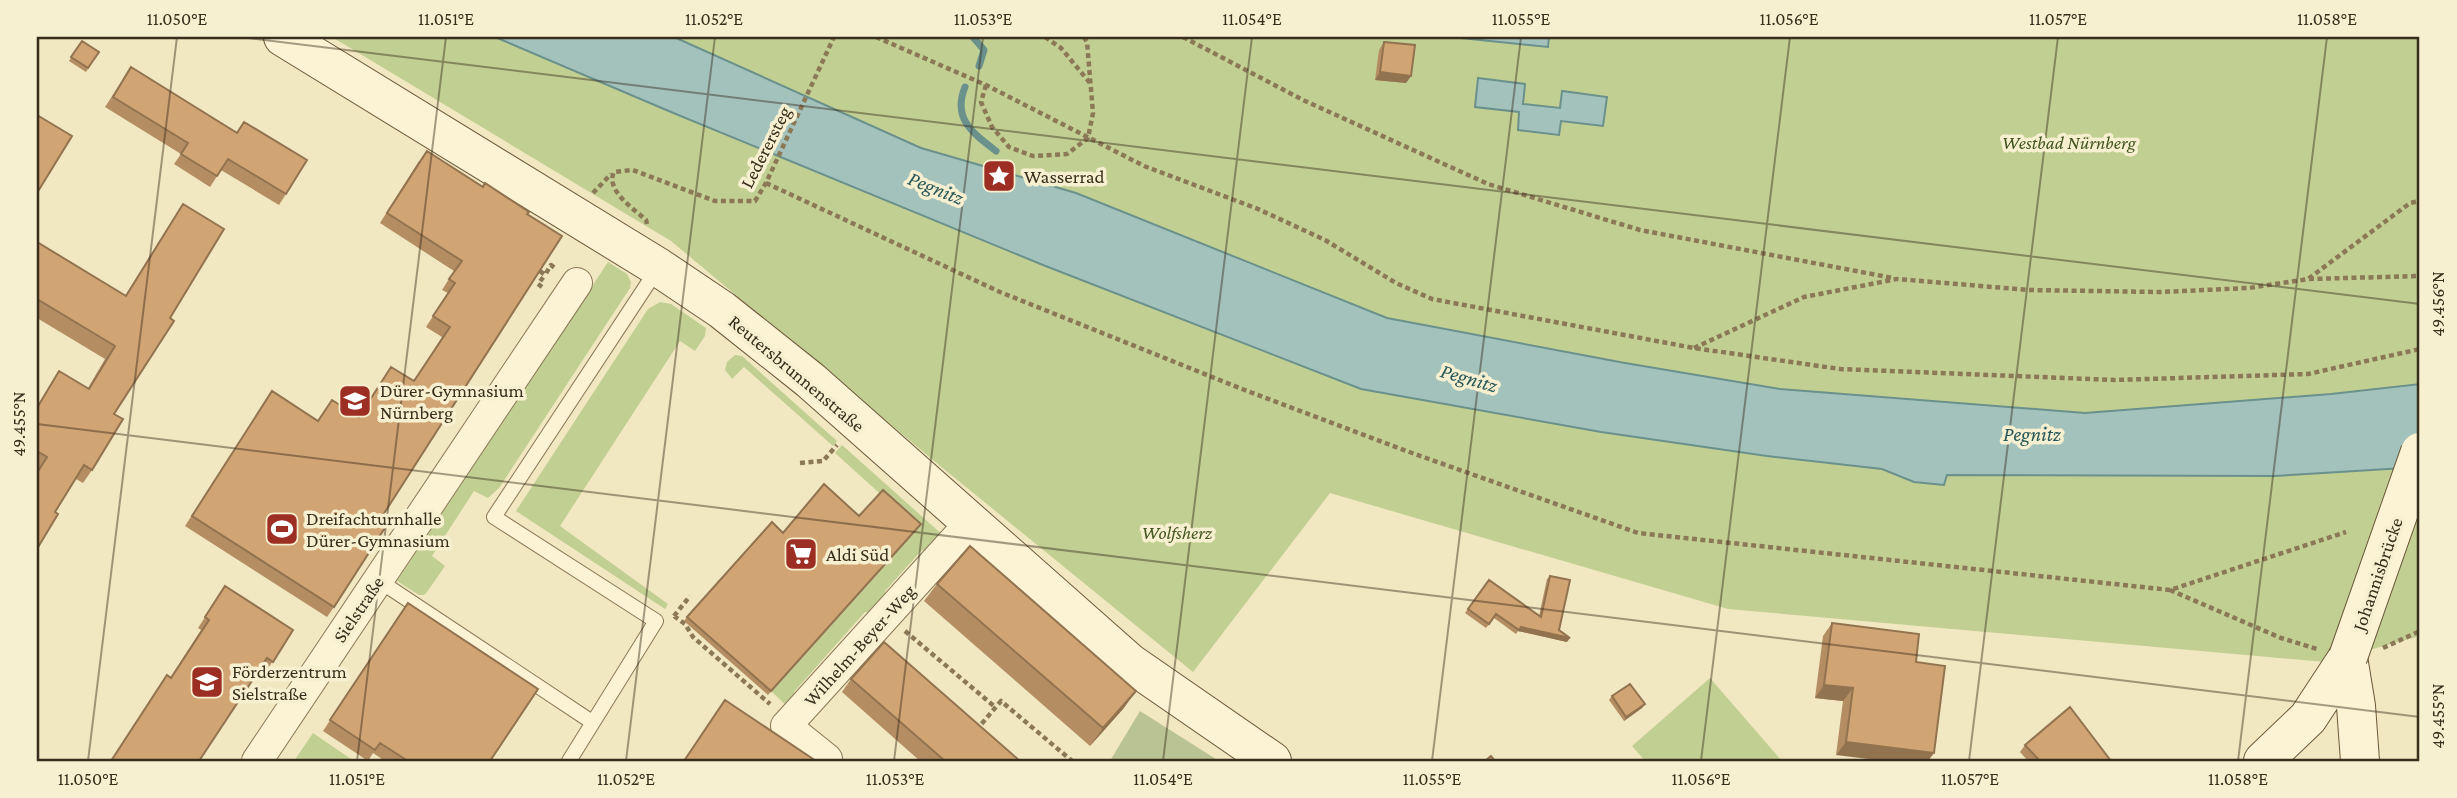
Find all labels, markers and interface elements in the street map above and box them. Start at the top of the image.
text: 11.050°E [147,9,208,29]
text: 11.051°E [418,9,474,29]
text: 11.052°E [685,9,743,29]
text: 11.053°E [954,9,1012,29]
text: 11.054°E [1222,9,1282,29]
text: 11.055°E [1492,9,1551,29]
text: 11.056°E [1760,9,1819,29]
text: 11.057°E [2029,9,2087,29]
text: 11.058°E [2297,9,2357,29]
street label: Lederersteg [736,103,795,191]
park label: Westbad Nürnberg [2002,132,2136,153]
place icon: Wasserrad [980,157,1018,195]
water label: Pegnitz [905,166,968,210]
place label: Wasserrad [1024,166,1105,187]
text: 49.456°N [2428,271,2448,337]
street label: Reutersbrunnenstraße [725,310,869,436]
water label: Pegnitz [1438,358,1501,398]
place label: Dürer-Gymnasium Nürnberg [380,380,524,423]
school or university icon: Dürer-Gymnasium Nürnberg [336,382,374,420]
text: 49.455°N [9,391,29,457]
water label: Pegnitz [2003,422,2062,446]
place label: Dreifachturnhalle Dürer-Gymnasium [306,508,450,551]
sports icon: Dreifachturnhalle Dürer-Gymnasium [263,510,301,548]
street label: Johannisbrücke [2348,515,2407,635]
park label: Wolfsherz [1142,522,1213,543]
supermarket icon: Aldi Süd [782,535,820,573]
place label: Aldi Süd [826,544,889,565]
street label: Sielstraße [329,572,388,646]
street label: Wilhelm-Beyer-Weg [799,580,919,710]
place label: Förderzentrum Sielstraße [232,661,347,704]
school or university icon: Förderzentrum Sielstraße [188,663,226,701]
text: 49.455°N [2428,683,2448,749]
text: 11.050°E [58,769,119,789]
text: 11.051°E [329,769,385,789]
text: 11.052°E [597,769,655,789]
text: 11.053°E [866,769,924,789]
text: 11.054°E [1133,769,1193,789]
text: 11.055°E [1403,769,1462,789]
text: 11.056°E [1672,769,1731,789]
text: 11.057°E [1941,769,1999,789]
text: 11.058°E [2208,769,2268,789]

